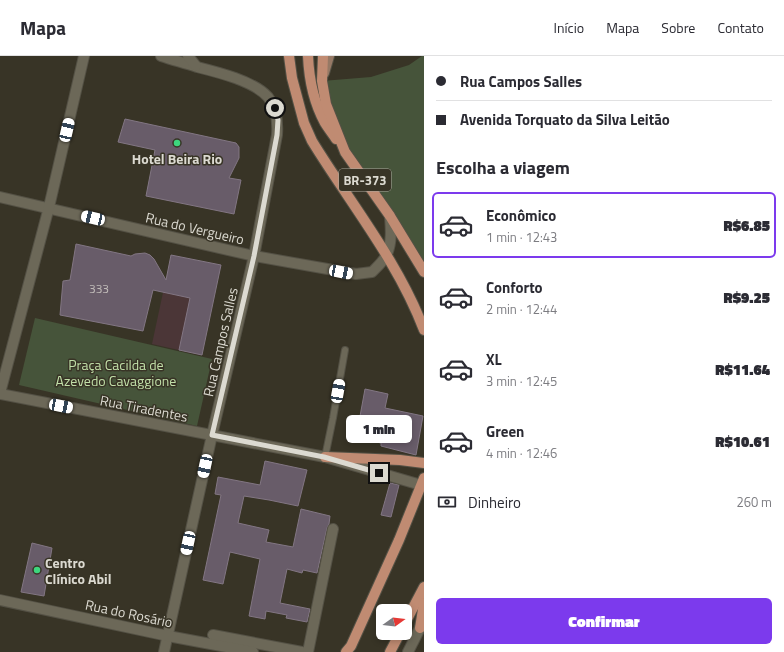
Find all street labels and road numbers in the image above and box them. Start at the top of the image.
road number: BR-373 [339,169,391,191]
street label: Rua do Vergueiro [144,206,246,250]
street label: Rua Campos Salles [197,285,243,399]
street label: Rua Tiradentes [98,389,190,427]
street label: Rua do Rosário [83,594,175,632]

